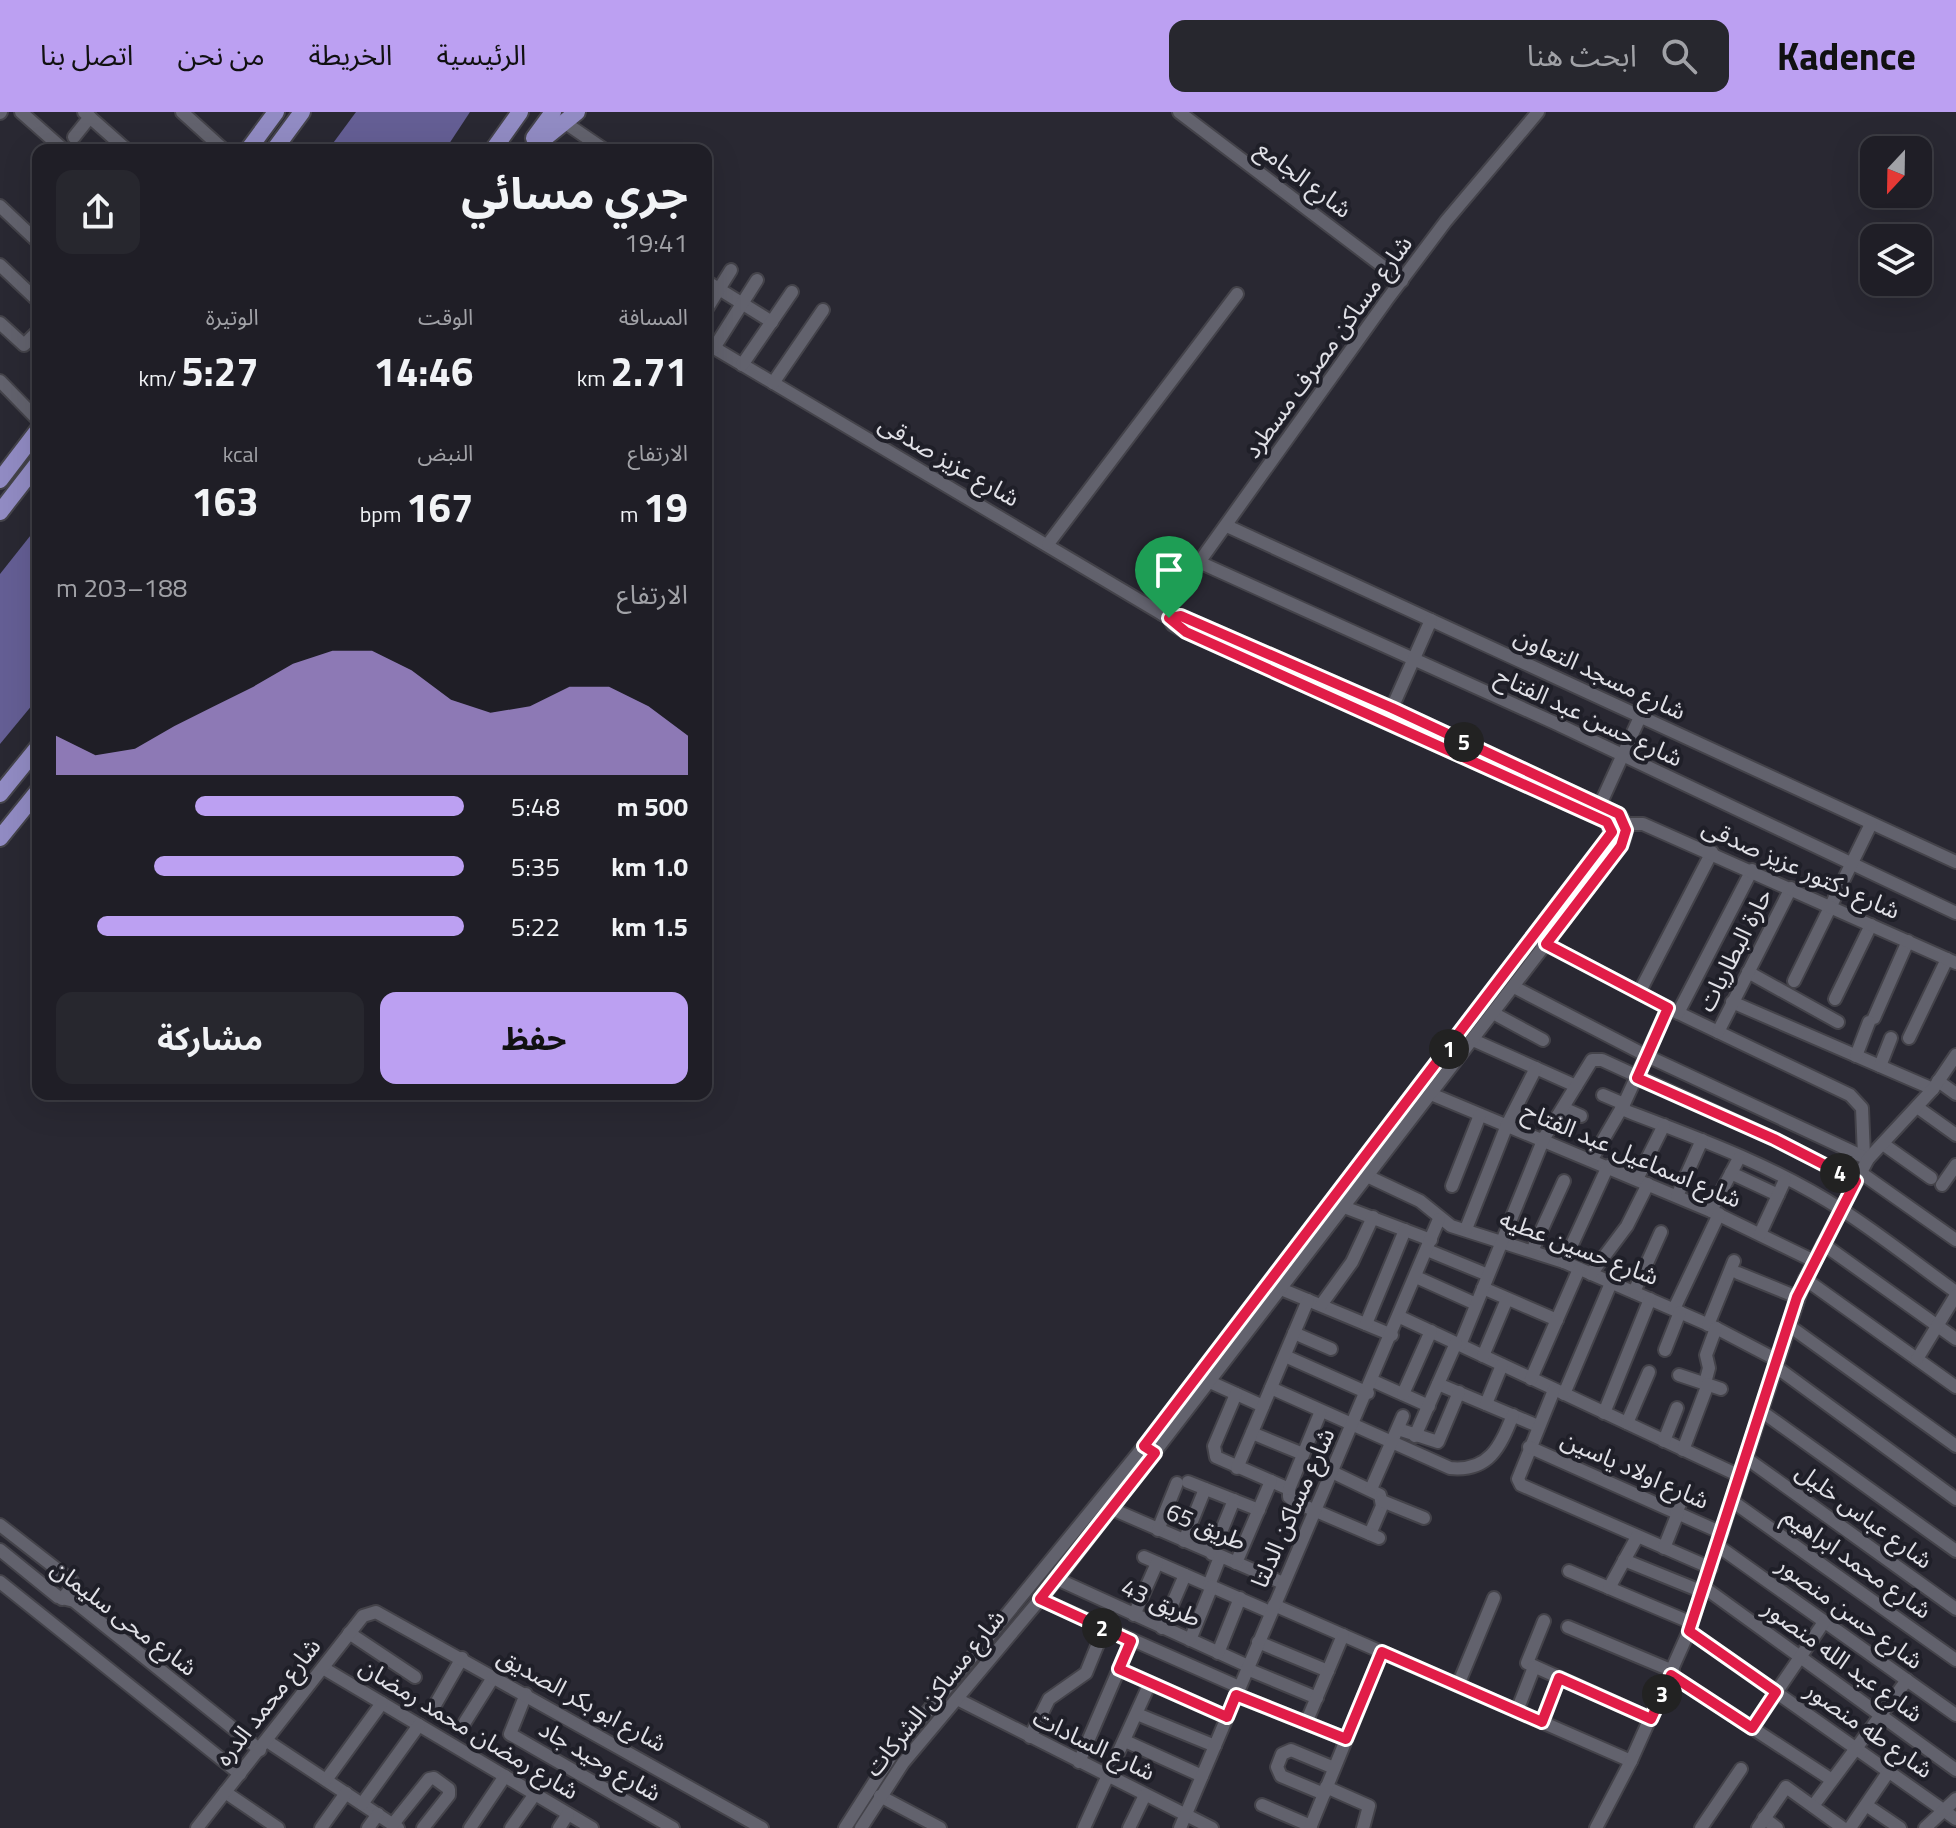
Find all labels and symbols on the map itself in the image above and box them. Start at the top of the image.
street label: شارع الجامع [1249,130,1360,226]
north arrow [1860,136,1932,208]
street label: شارع مساكن مصرف مسطرد [1234,227,1421,465]
street label: شارع عزيز صدقى [872,405,1027,515]
pin [1135,536,1203,618]
street label: شارع مسجد التعاون [1509,617,1692,729]
street label: شارع حسن عبد الفتاح [1490,657,1689,775]
pin: 5 [1444,722,1484,762]
street label: شارع دكتور عزيز صدقى [1697,808,1906,928]
street label: حارة البطاريات [1688,882,1781,1018]
pin: 1 [1429,1029,1469,1069]
street label: شارع اسماعيل عبد الفتاح [1517,1092,1747,1217]
pin: 4 [1820,1153,1860,1193]
street label: شارع حسين عطيه [1494,1200,1664,1294]
street label: شارع اولاد ياسين [1556,1420,1715,1518]
street label: شارع مساكن الدلتا [1241,1422,1343,1593]
street label: شارع عباس خليل [1789,1453,1940,1577]
street label: طريق 65 [1161,1493,1252,1559]
street label: شارع محمد ابراهيم [1776,1497,1940,1627]
street label: شارع حسن منصور [1769,1546,1931,1678]
street label: شارع محى سليمان [44,1550,205,1684]
street label: طريق 43 [1116,1569,1207,1636]
street label: شارع عبد الله منصور [1755,1589,1931,1731]
street label: شارع مساكن الشركات [855,1601,1013,1784]
pin: 2 [1082,1608,1122,1648]
street label: شارع محمد الدره [206,1630,329,1773]
street label: شارع ابو بكر الصديق [491,1638,674,1761]
street label: شارع رمضان محمد رمضان [353,1648,586,1808]
street label: شارع طه منصور [1797,1671,1941,1787]
pin: 3 [1642,1674,1682,1714]
street label: شارع السادات [1027,1699,1162,1789]
street label: شارع وحيد جاد [532,1710,669,1810]

